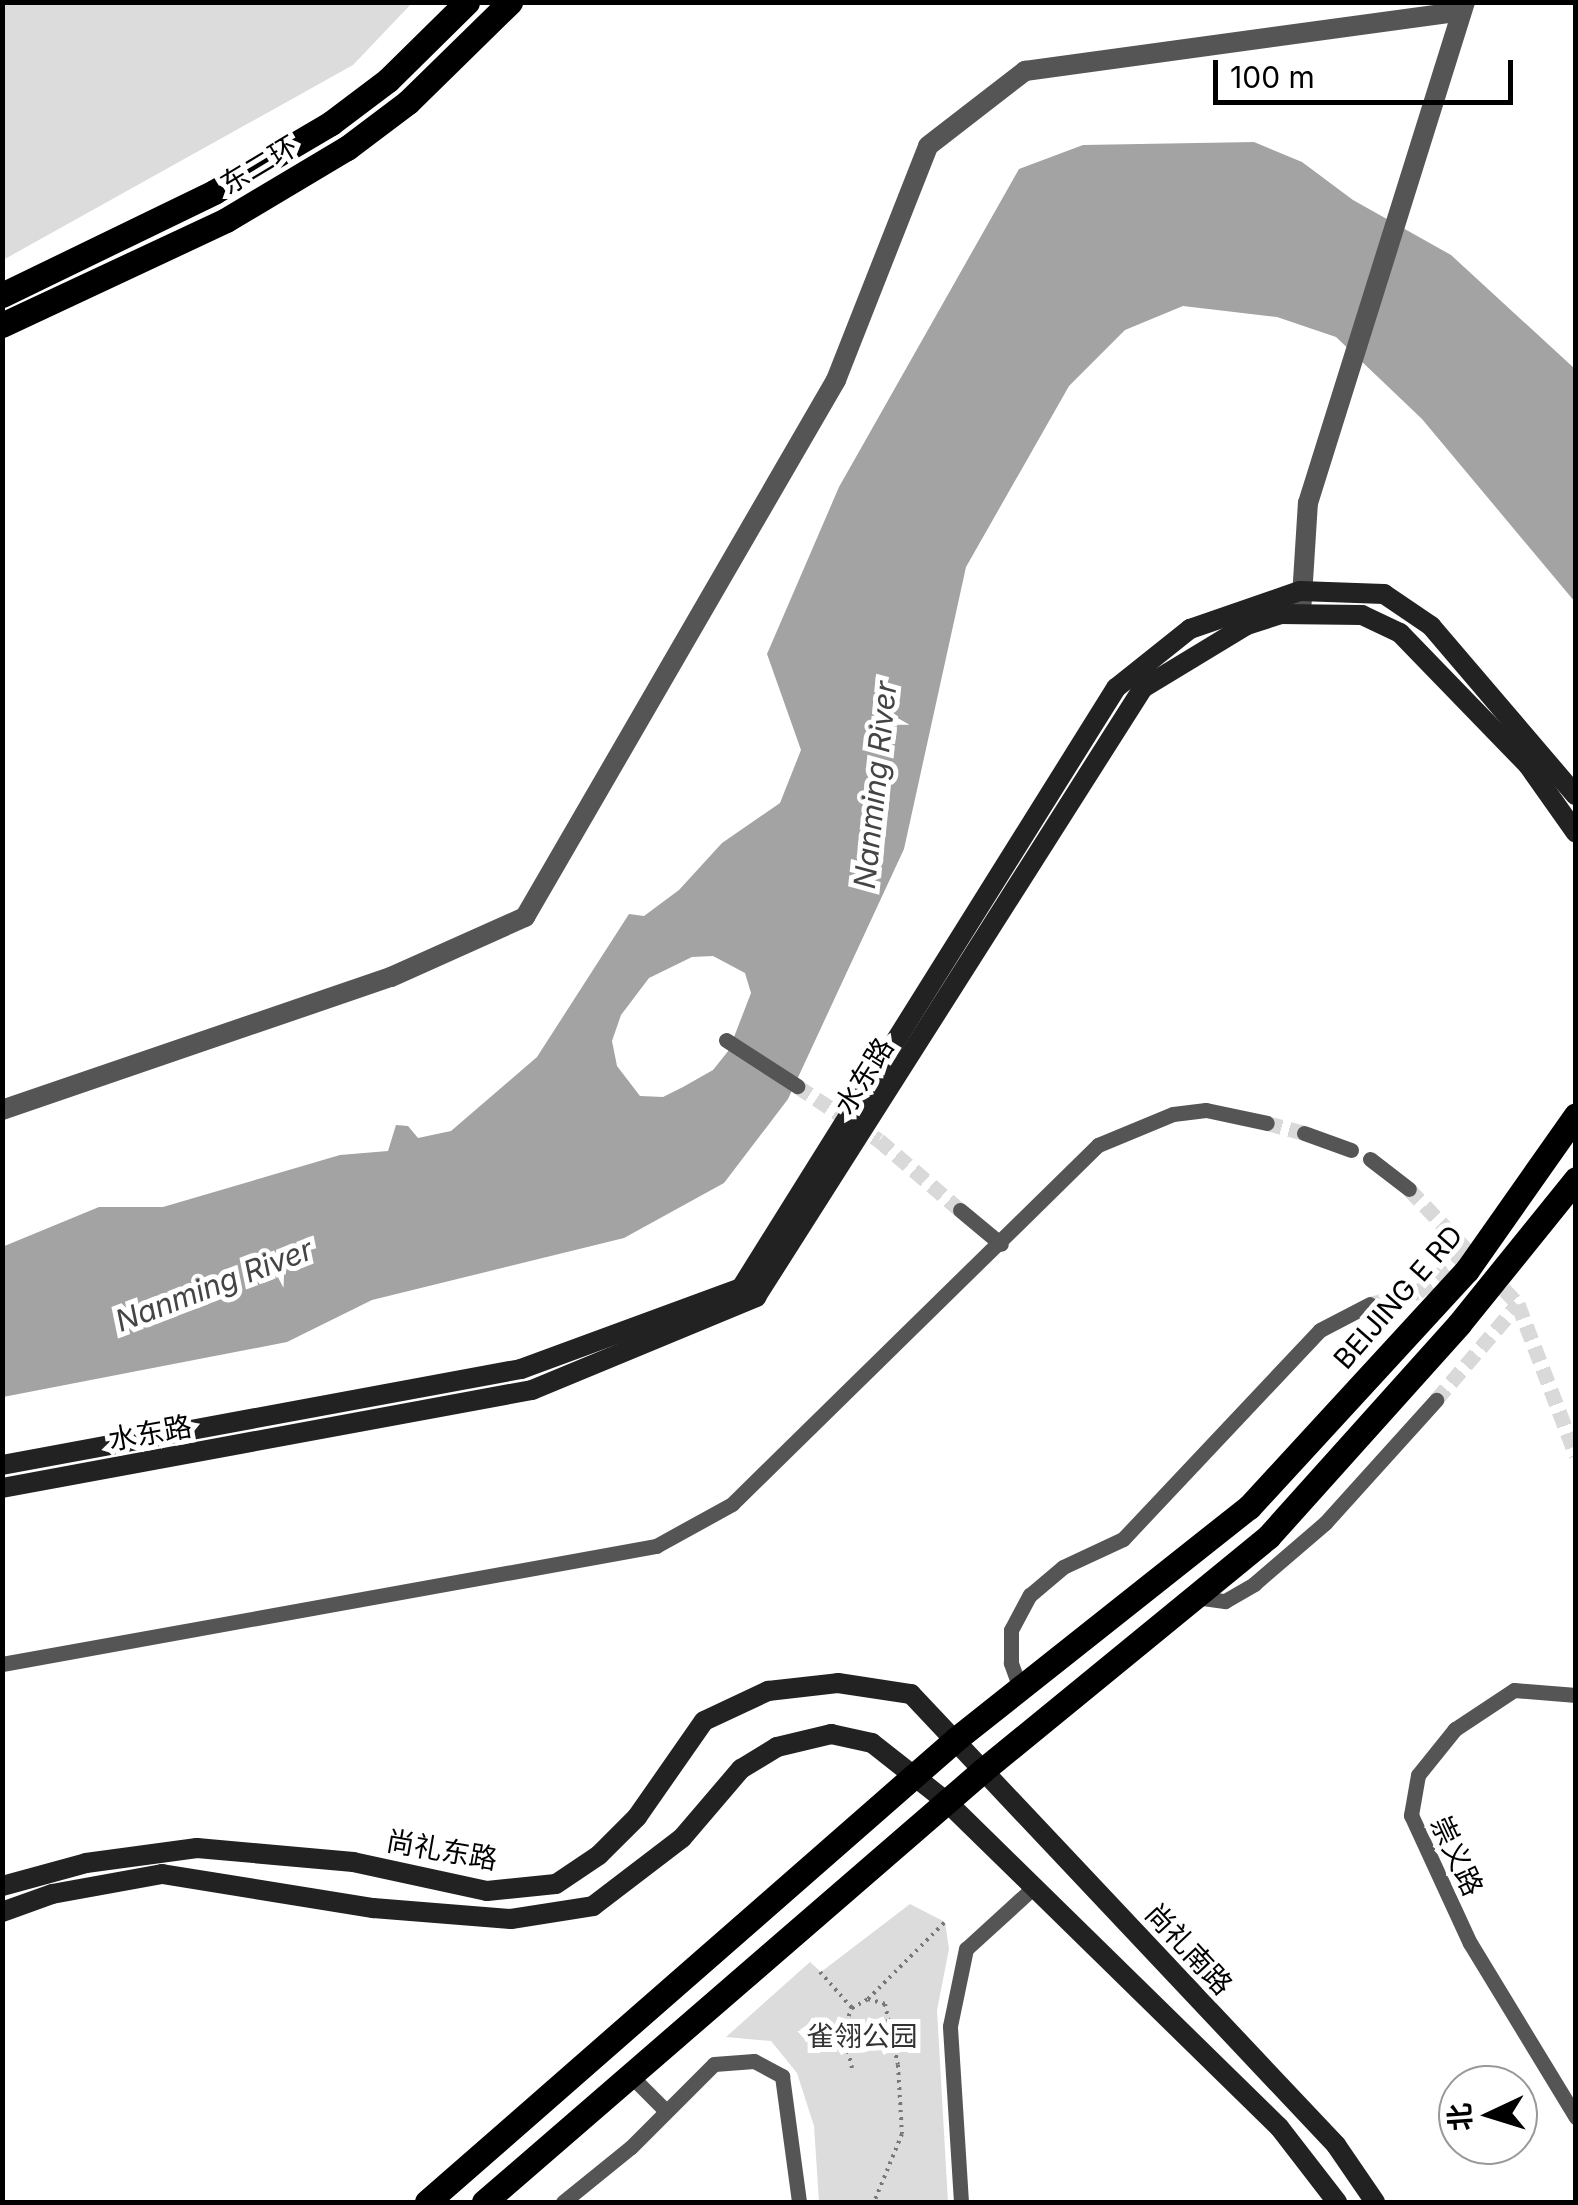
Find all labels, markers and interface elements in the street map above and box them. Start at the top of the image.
scale bar [1218,40,1518,102]
text: 100 m [1230,59,1315,95]
street label: 东二环 [214,129,304,201]
water label: Nanming River [846,680,904,890]
street label: 水东路 [827,1031,901,1121]
street label: BEIJING E RD [1327,1218,1469,1376]
water label: Nanming River [110,1231,318,1339]
street label: 水东路 [106,1409,194,1457]
street label: 崇义路 [1424,1811,1490,1901]
street label: 尚礼东路 [384,1824,500,1876]
street label: 尚礼南路 [1139,1897,1239,2001]
park label: 雀翎公园 [806,2019,918,2053]
north arrow [1438,2065,1538,2165]
text: 北 [1442,2102,1478,2132]

